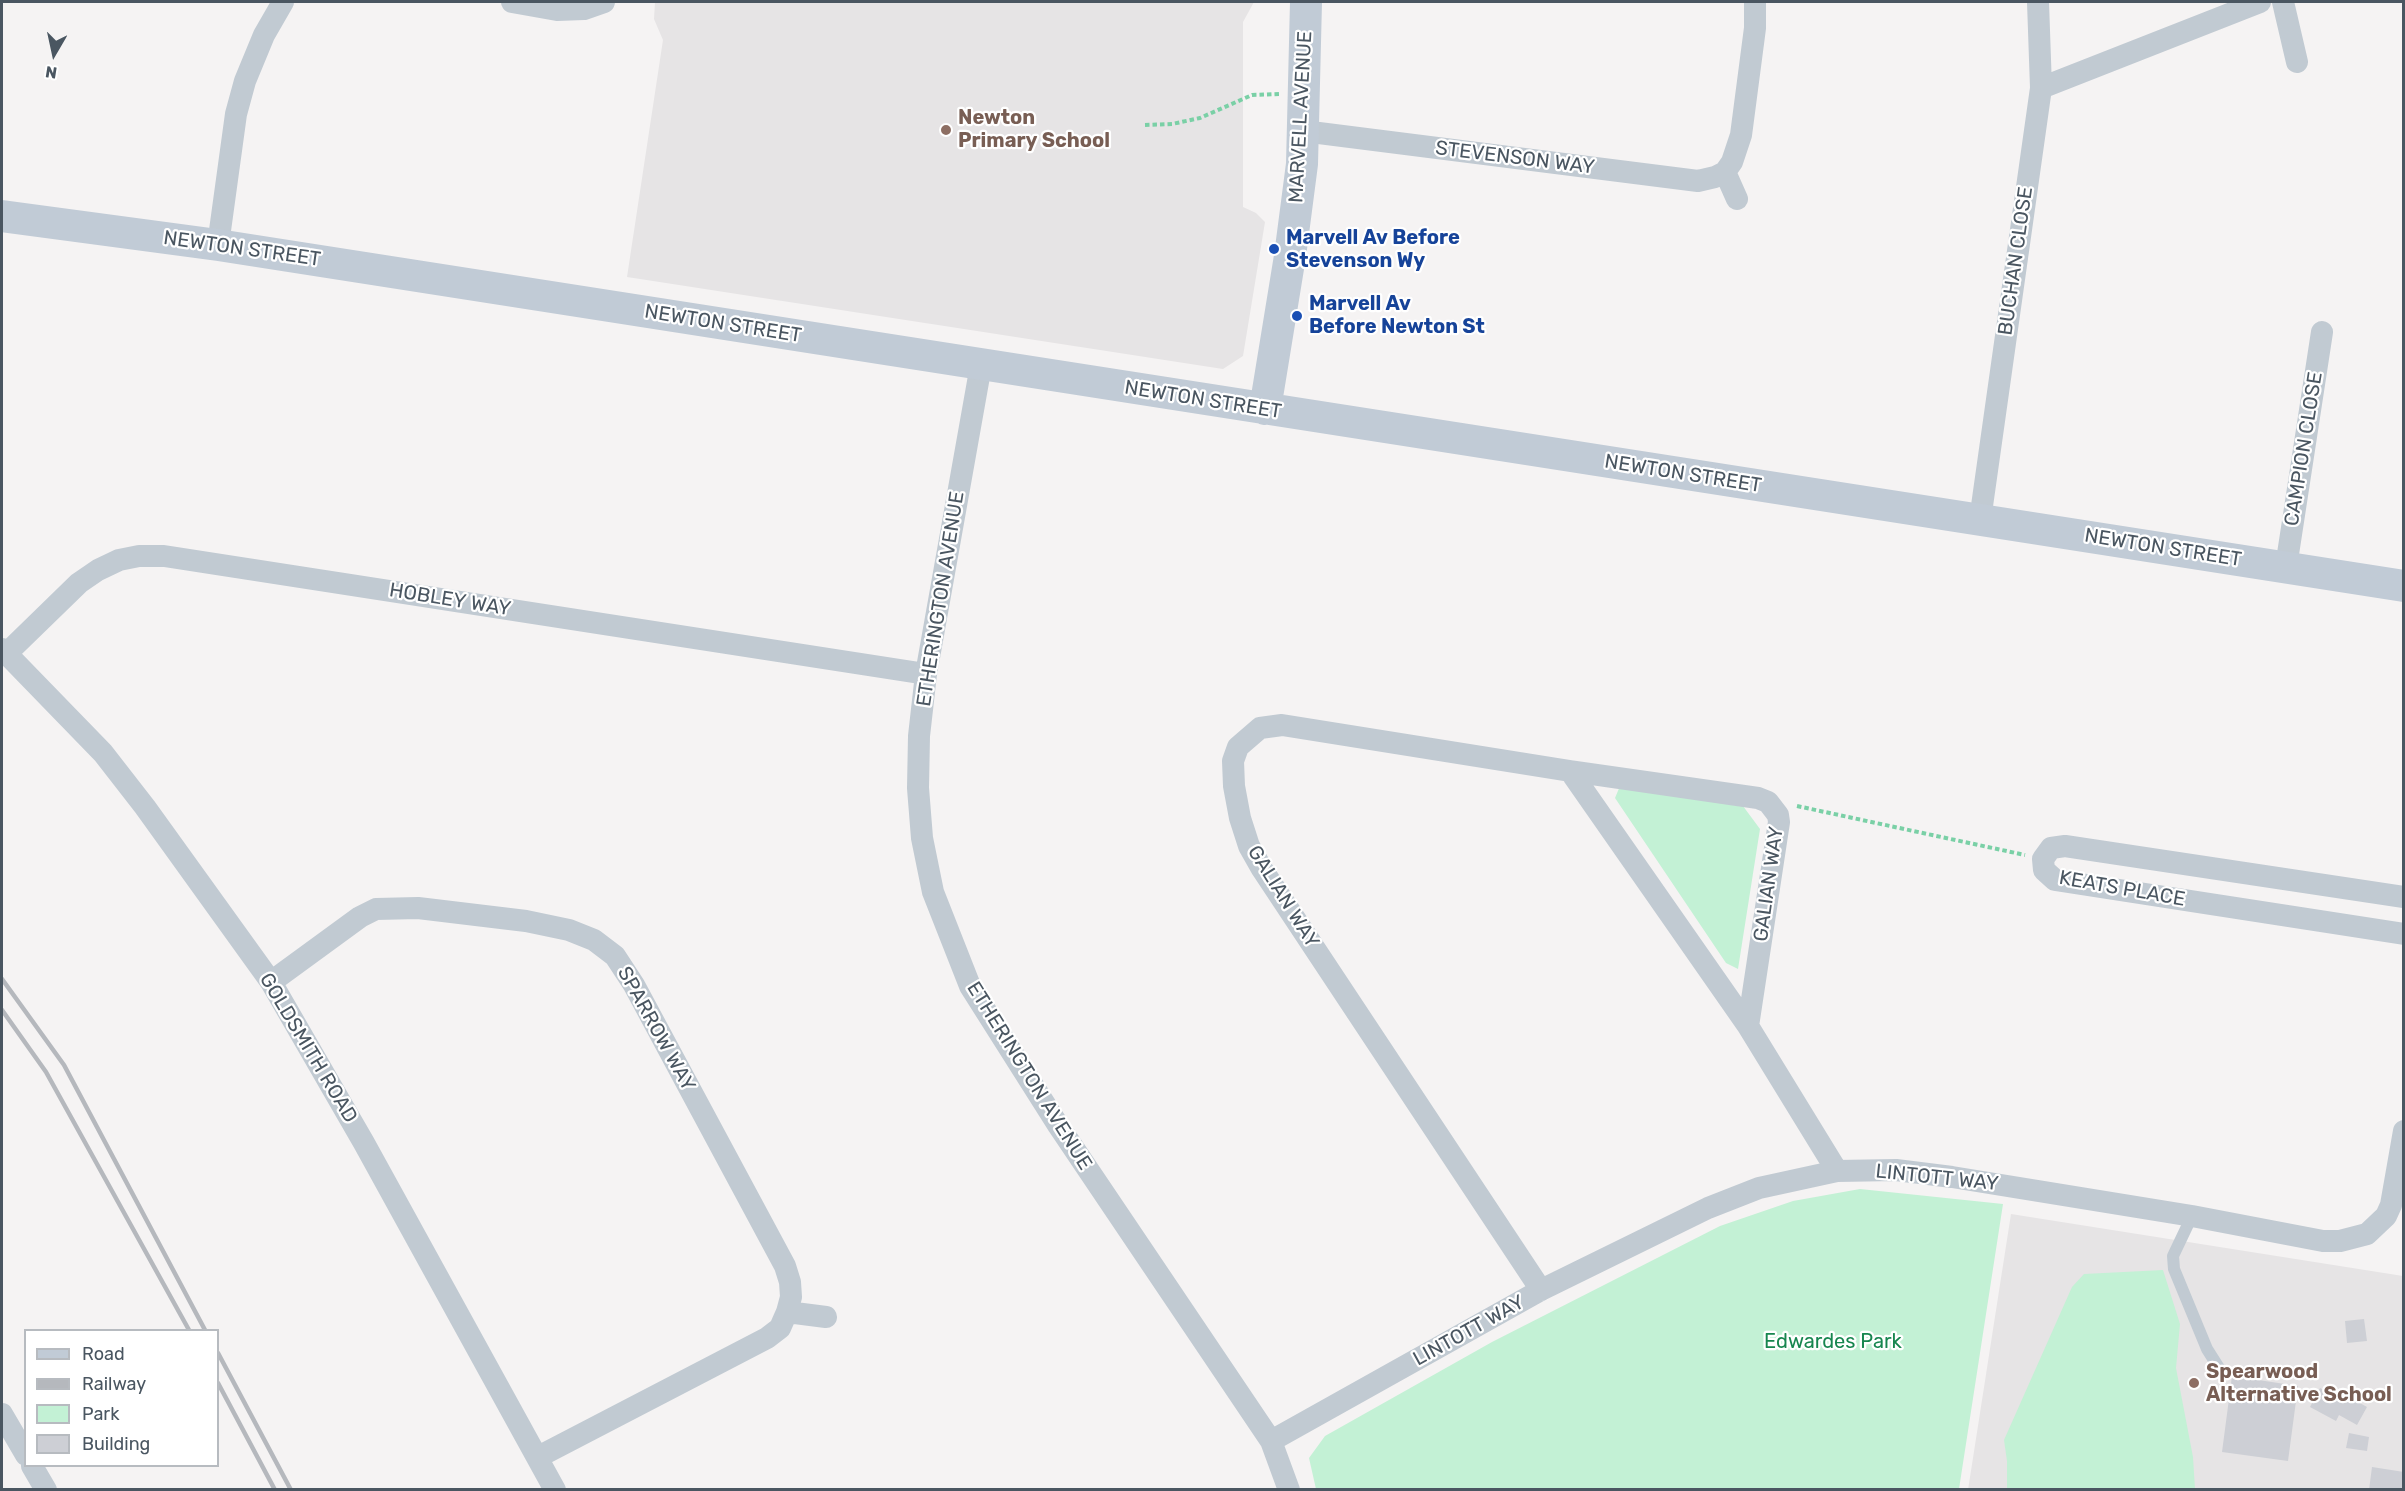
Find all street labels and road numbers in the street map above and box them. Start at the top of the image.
street label: MARVELL AVENUE [1285,30,1317,204]
street label: STEVENSON WAY [1434,136,1596,180]
street label: BUCHAN CLOSE [1994,185,2038,337]
street label: NEWTON STREET [162,226,322,272]
street label: NEWTON STREET [643,300,803,348]
street label: CAMPION CLOSE [2280,370,2328,528]
street label: NEWTON STREET [1123,376,1283,424]
street label: NEWTON STREET [1603,450,1763,498]
street label: ETHERINGTON AVENUE [912,490,970,708]
street label: NEWTON STREET [2083,524,2243,572]
street label: HOBLEY WAY [387,579,513,621]
street label: GALIAN WAY [1749,825,1789,943]
street label: GALIAN WAY [1242,841,1324,953]
street label: KEATS PLACE [2057,866,2187,912]
street label: SPARROW WAY [612,963,700,1095]
street label: GOLDSMITH ROAD [254,969,362,1127]
street label: ETHERINGTON AVENUE [961,978,1097,1174]
street label: LINTOTT WAY [1874,1160,2000,1196]
street label: LINTOTT WAY [1409,1291,1529,1371]

